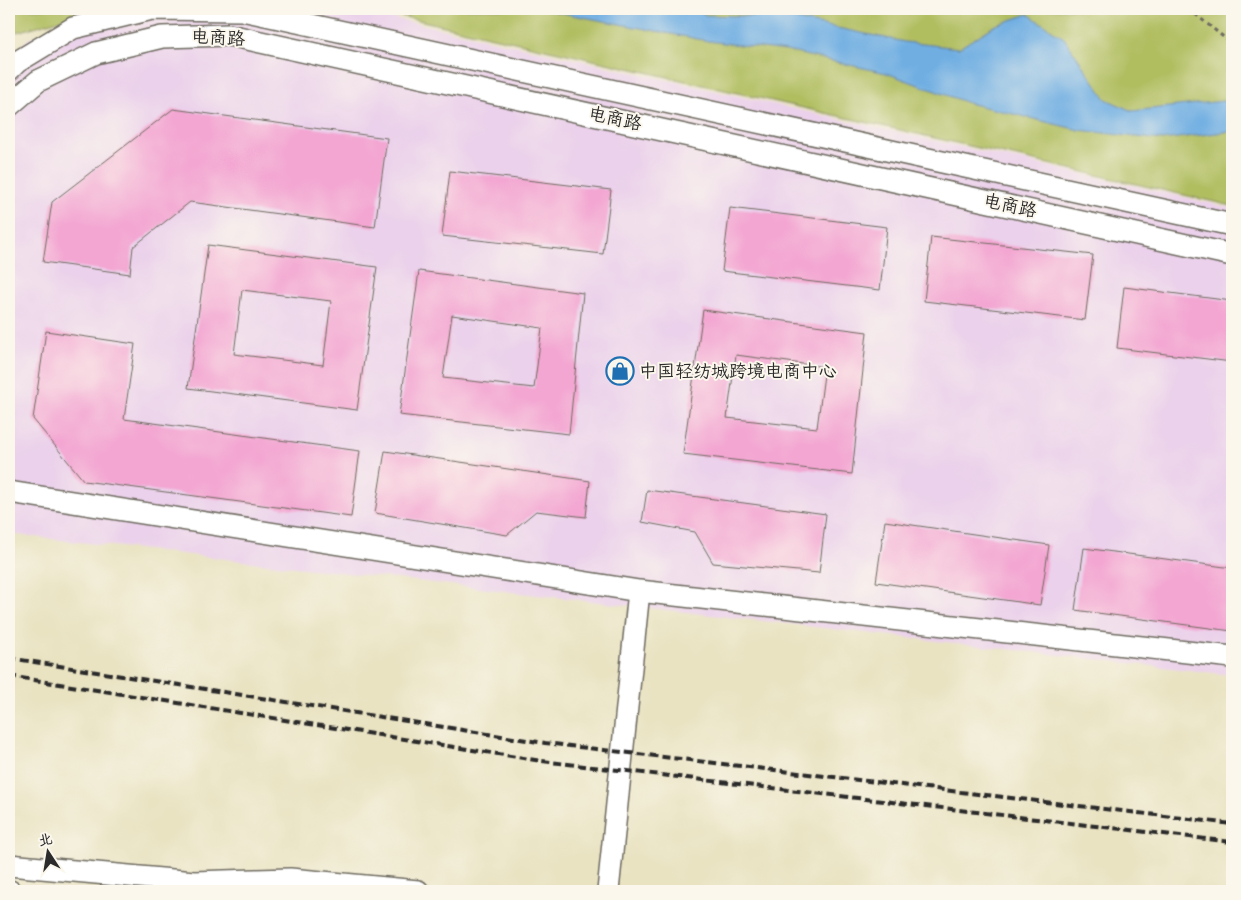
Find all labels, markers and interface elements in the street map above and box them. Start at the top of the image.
street label: 电商路 [190,24,246,52]
street label: 电商路 [586,101,644,137]
street label: 电商路 [981,188,1039,224]
shop icon: 中国轻纺城跨境电商中心 [605,356,635,386]
place label: 中国轻纺城跨境电商中心 [639,359,837,384]
north arrow [22,828,72,878]
text: 北 [37,829,54,851]

